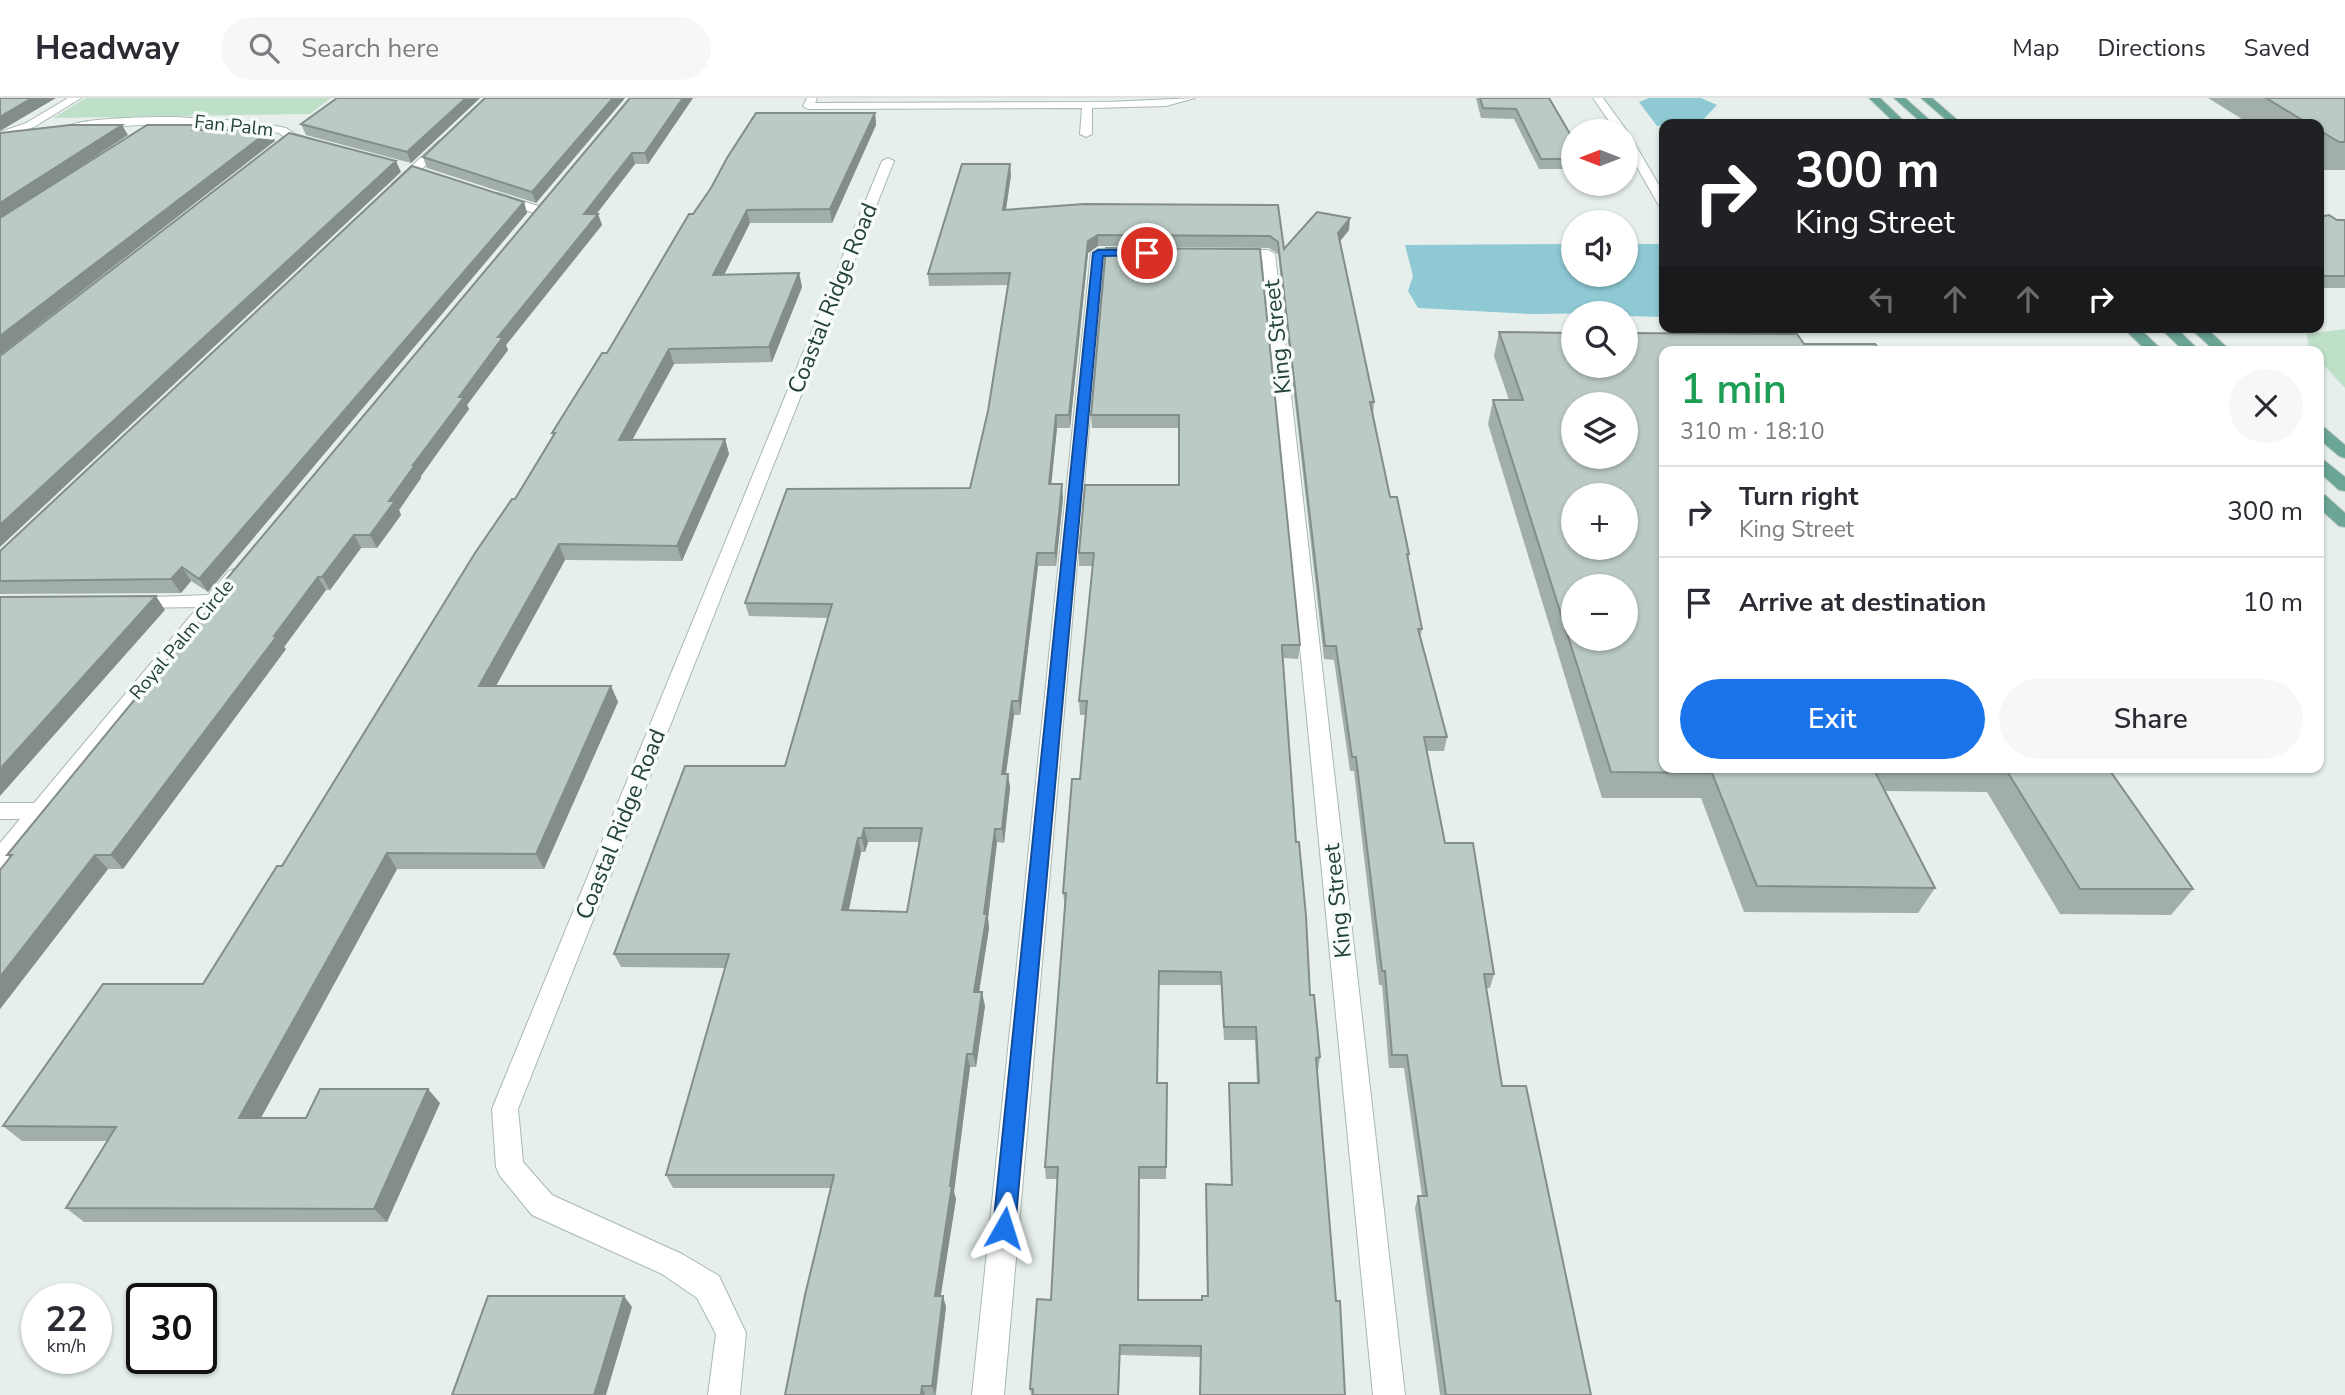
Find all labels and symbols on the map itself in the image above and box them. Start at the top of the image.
street label: Fan Palm [193,109,275,143]
north arrow [1561,119,1638,196]
street label: Coastal Ridge Road [780,198,885,398]
pin [1117,223,1177,283]
street label: King Street [1256,277,1299,396]
street label: Royal Palm Circle [124,574,240,705]
street label: Coastal Ridge Road [568,724,673,924]
street label: King Street [1316,841,1359,960]
position arrow [967,1191,1041,1265]
speed limit sign: 30 [126,1283,217,1374]

